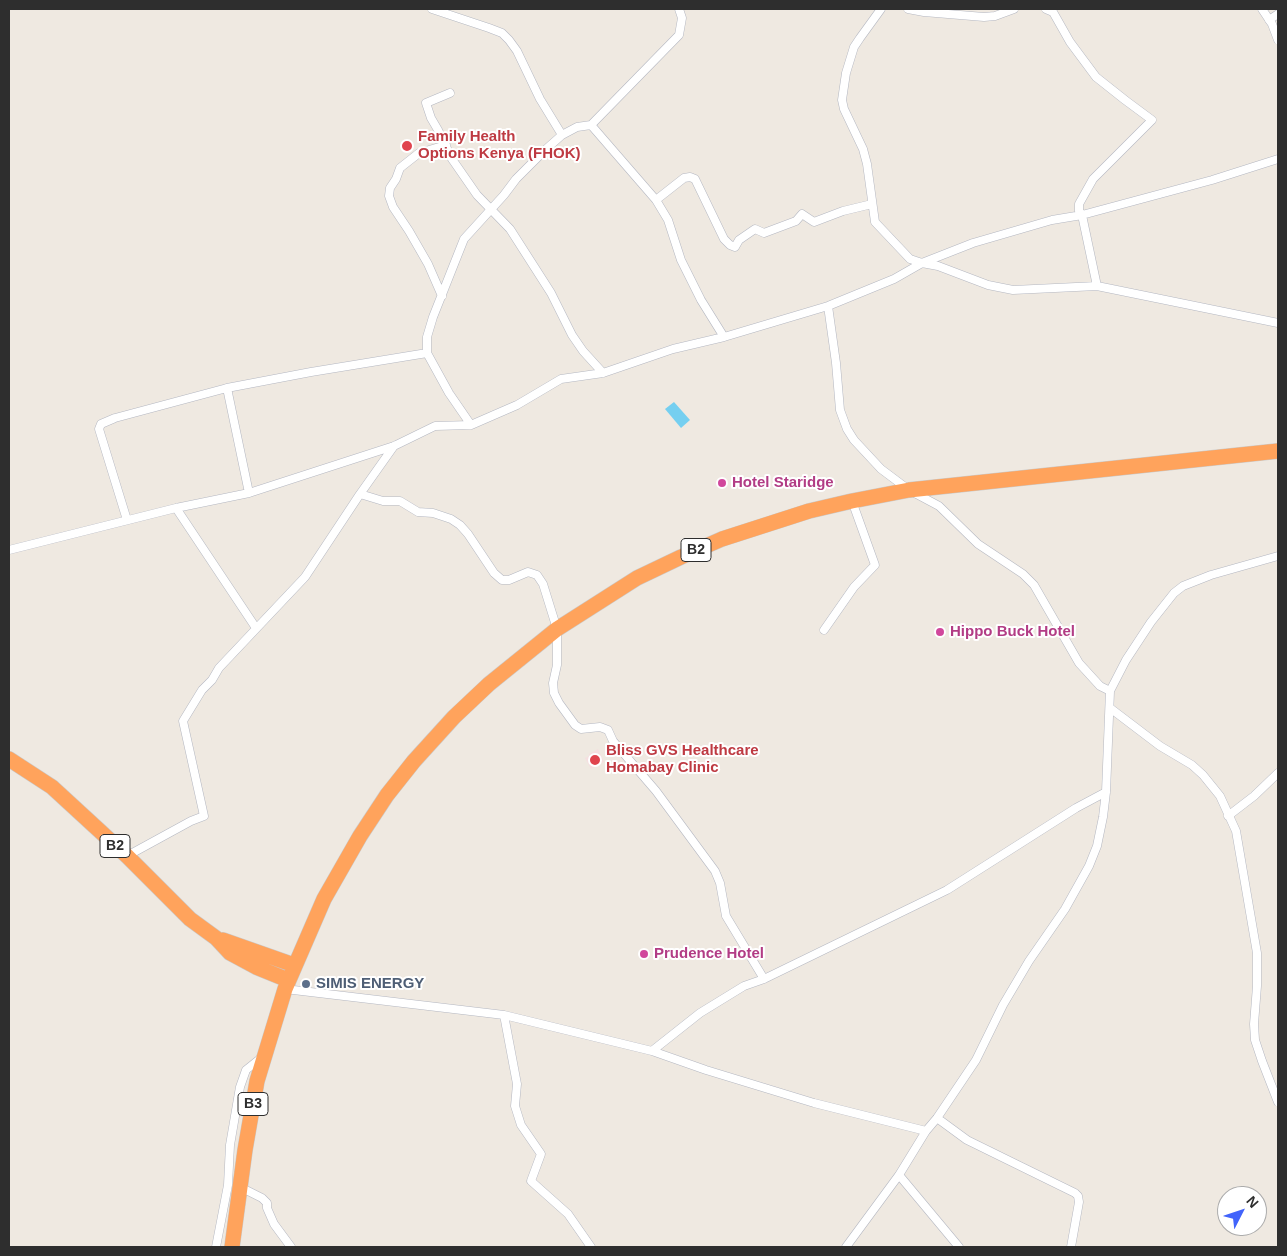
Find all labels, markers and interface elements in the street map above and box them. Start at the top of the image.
place label: Family Health Options Kenya (FHOK) [418,128,581,163]
marker: Family Health Options Kenya (FHOK) [400,139,414,153]
place label: Hotel Staridge [732,474,834,492]
marker: Hotel Staridge [716,477,728,489]
road number: B2 [681,538,711,562]
place label: Hippo Buck Hotel [950,623,1075,641]
marker: Hippo Buck Hotel [934,626,946,638]
place label: Bliss GVS Healthcare Homabay Clinic [606,742,759,777]
marker: Bliss GVS Healthcare Homabay Clinic [588,753,602,767]
road number: B2 [100,834,130,858]
place label: Prudence Hotel [654,945,764,963]
marker: Prudence Hotel [638,948,650,960]
place label: SIMIS ENERGY [316,975,424,993]
marker: SIMIS ENERGY [300,978,312,990]
road number: B3 [238,1092,268,1116]
north arrow [1217,1186,1267,1236]
text: N [1243,1193,1262,1211]

